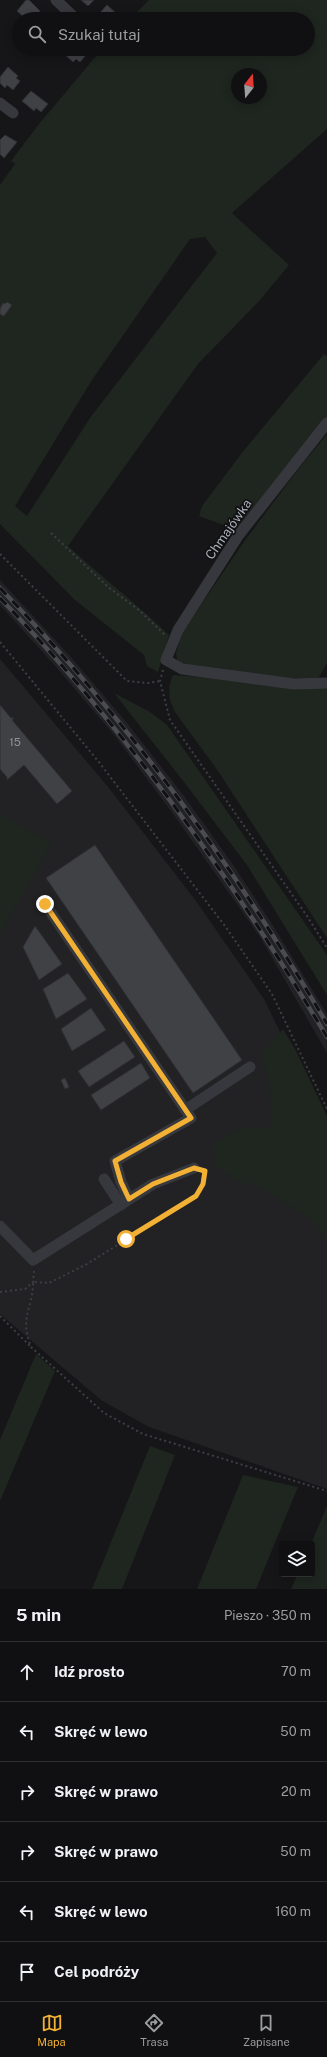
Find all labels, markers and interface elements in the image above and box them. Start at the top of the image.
search box [12,12,315,56]
icon: search [26,23,48,45]
text: Szukaj tutaj [58,26,141,43]
north arrow [231,68,267,104]
street label: Chmajówka [202,496,255,562]
house number: 15 [9,736,21,748]
route end [36,895,54,913]
route start [117,1230,135,1248]
map controls [279,1541,315,1577]
button: layers [279,1541,315,1577]
text: 5 min [16,1605,61,1625]
text: Pieszo · 350 m [224,1608,311,1623]
icon: ahead [16,1661,38,1683]
text: Idź prosto [54,1663,125,1680]
text: 70 m [281,1664,311,1679]
icon: left [16,1721,38,1743]
text: Skręć w lewo [54,1723,148,1740]
text: 50 m [280,1724,311,1739]
icon: right [16,1781,38,1803]
text: Skręć w prawo [54,1783,158,1800]
text: 20 m [281,1784,311,1799]
icon: right [16,1841,38,1863]
text: Skręć w prawo [54,1843,158,1860]
text: 50 m [280,1844,311,1859]
icon: left [16,1901,38,1923]
text: Skręć w lewo [54,1903,148,1920]
text: 160 m [275,1904,311,1919]
icon: arrive [16,1961,38,1983]
text: Cel podróży [54,1963,139,1980]
tab: Mapa [37,2012,66,2048]
tab: Trasa [140,2012,168,2048]
tab: Zapisane [243,2012,290,2048]

